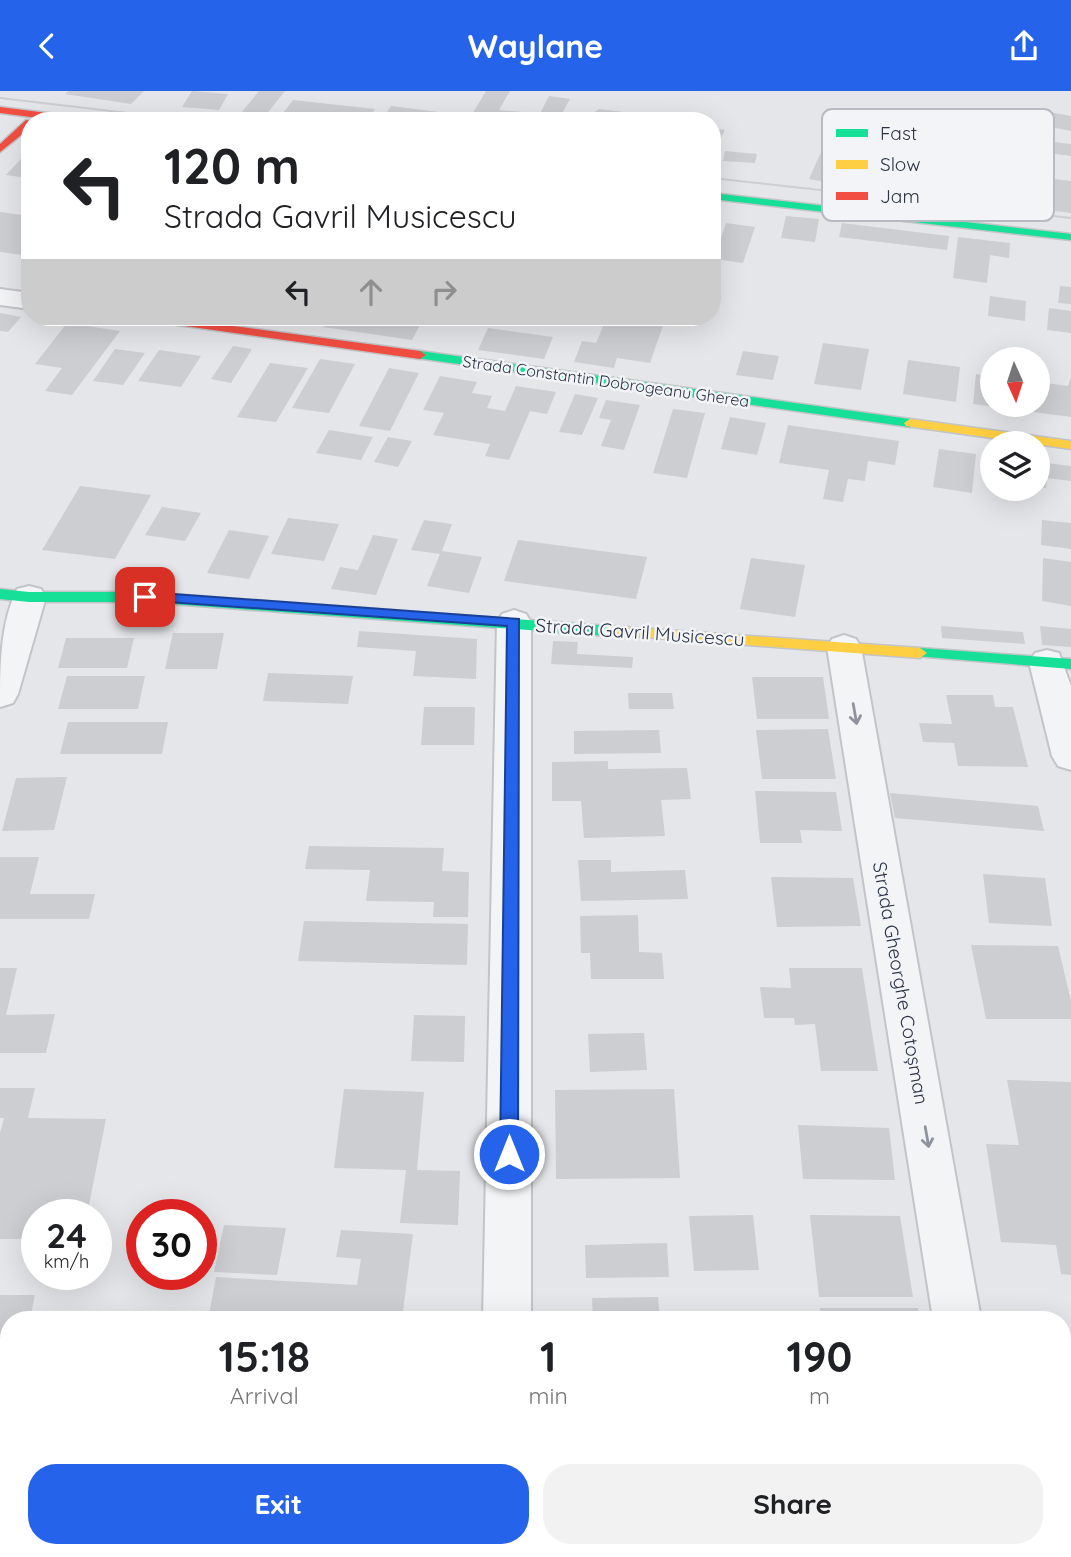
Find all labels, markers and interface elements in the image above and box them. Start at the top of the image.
text: Waylane [468,26,603,66]
icon: back [28,27,66,65]
icon: share [1005,27,1043,65]
legend [822,109,1054,221]
text: Fast [880,121,917,145]
text: 120 m [164,135,300,196]
icon: left [49,140,140,231]
text: Slow [880,152,921,176]
text: Jam [880,184,920,208]
text: Strada Gavril Musicescu [164,196,517,236]
icon: left [279,273,317,311]
icon: ahead [352,273,390,311]
icon: right [425,273,463,311]
north arrow [980,347,1050,417]
map controls [980,347,1050,501]
street label: Strada Constantin Dobrogeanu Gherea [461,351,751,411]
button: layers [980,431,1050,501]
pin [115,567,175,627]
icon: arrive [126,578,164,616]
street label: Strada Gavril Musicescu [535,613,745,651]
one-way arrow [849,702,862,725]
street label: Strada Gheorghe Cotoșman [868,860,934,1106]
position arrow [472,1117,546,1191]
one-way arrow [921,1125,934,1148]
speed limit sign: 30 [126,1199,217,1290]
text: 24 [46,1213,87,1257]
text: km/h [44,1250,89,1273]
text: 15:18 [219,1330,310,1383]
text: 1 [540,1330,556,1383]
text: 190 [786,1330,852,1383]
text: Arrival [230,1381,299,1410]
text: min [529,1381,568,1410]
text: m [809,1381,830,1410]
button: Exit [28,1464,529,1544]
button: Share [543,1464,1043,1544]

